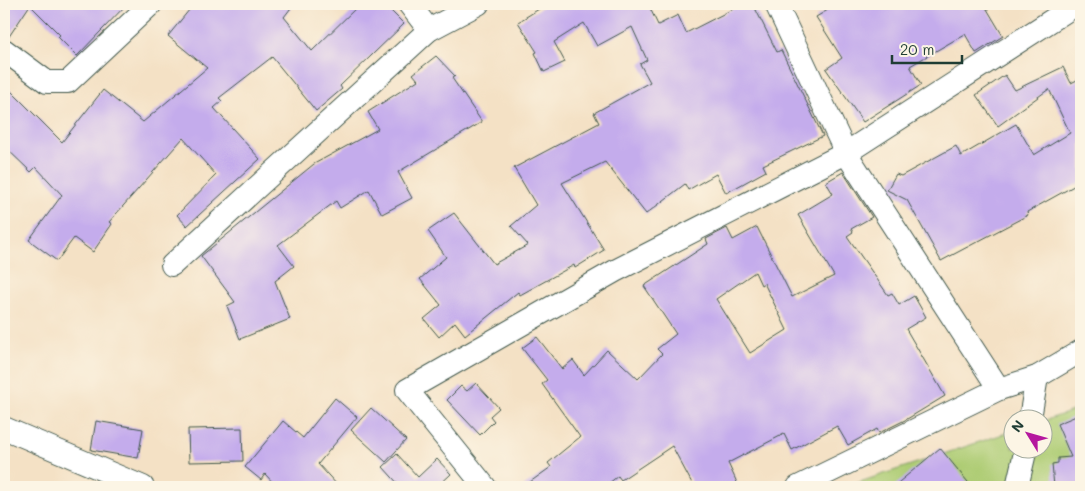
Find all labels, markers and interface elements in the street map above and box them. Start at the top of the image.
scale bar [892,32,962,64]
text: 20 m [900,39,934,59]
north arrow [1002,408,1052,458]
text: N [1006,416,1028,436]

